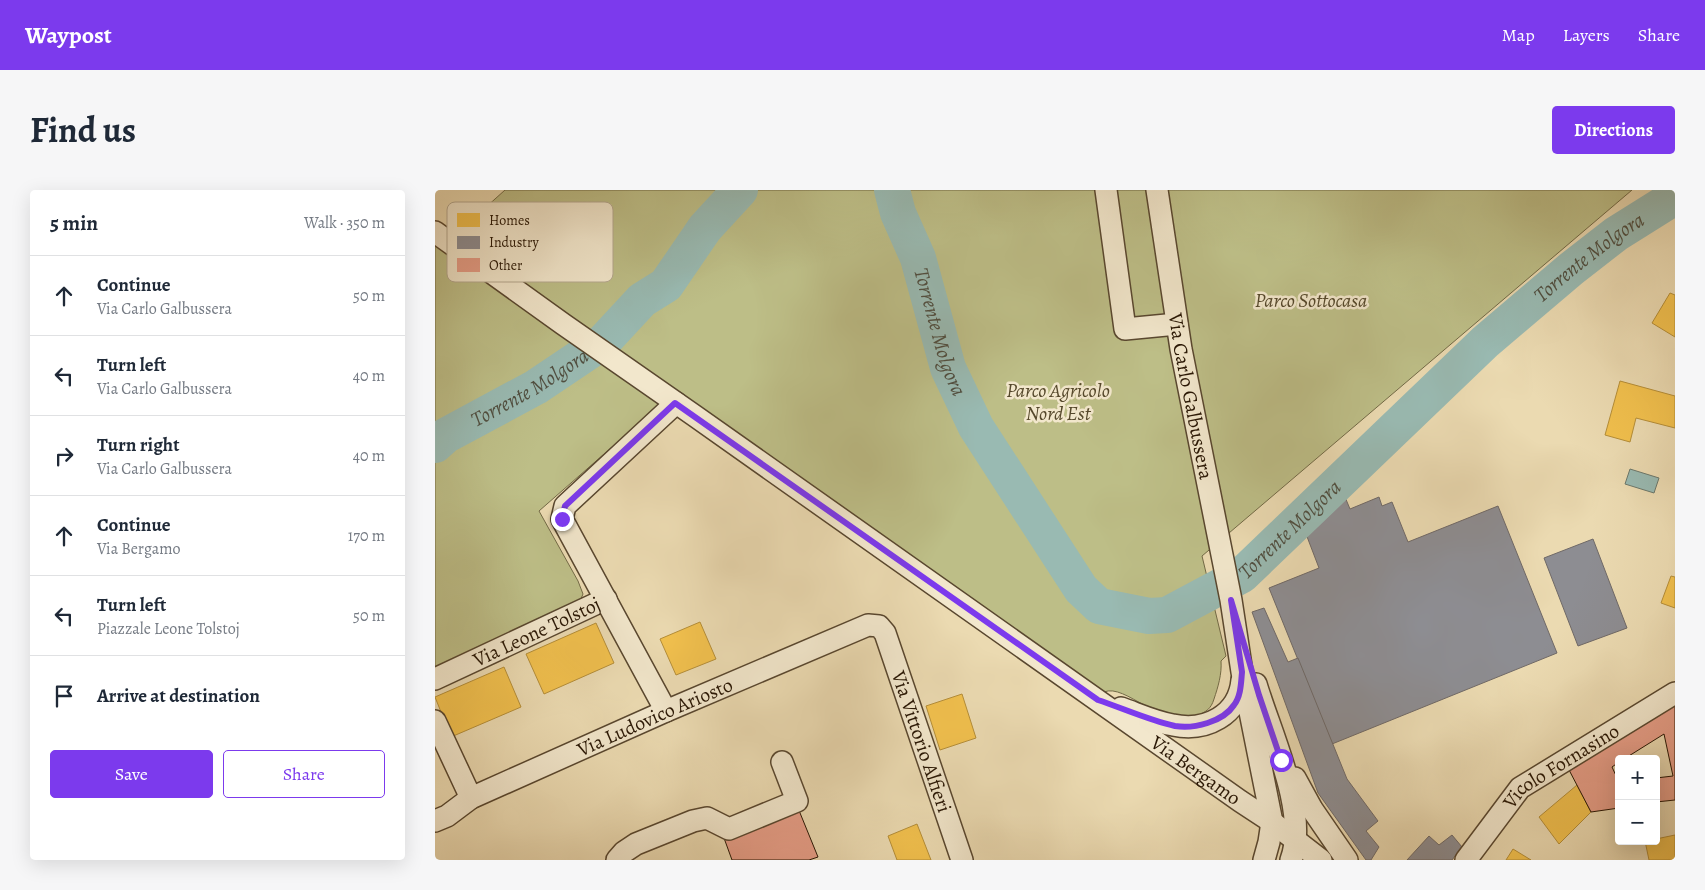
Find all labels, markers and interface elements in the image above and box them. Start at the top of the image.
text: Waypost [25,19,112,51]
text: Map [1502,23,1535,47]
text: Layers [1563,23,1610,47]
text: Share [1638,23,1680,47]
text: Find us [30,106,136,154]
button: Directions [1552,106,1675,154]
legend [447,202,613,282]
water label: Torrente Molgora [1528,206,1650,309]
text: 5 min [50,209,98,237]
text: Homes [489,211,530,230]
text: Walk · 350 m [304,212,385,234]
text: Industry [489,233,539,252]
text: Other [489,256,523,275]
water label: Torrente Molgora [907,265,973,401]
text: Continue [97,272,171,298]
icon: ahead [50,282,78,310]
text: 50 m [353,285,385,307]
park label: Parco Sottocasa [1255,287,1367,314]
text: Via Carlo Galbussera [97,298,232,320]
street label: Via Carlo Galbussera [1162,310,1220,482]
water label: Torrente Molgora [466,341,594,433]
text: Turn left [97,352,166,378]
icon: left [50,362,78,390]
text: 40 m [353,365,385,387]
park label: Parco Agricolo Nord Est [1006,377,1110,427]
text: Via Carlo Galbussera [97,378,232,400]
text: Turn right [97,432,179,458]
icon: right [50,442,78,470]
text: 40 m [353,445,385,467]
text: Via Carlo Galbussera [97,458,232,480]
water label: Torrente Molgora [1232,473,1347,585]
route end [551,508,574,531]
text: Continue [97,512,171,538]
icon: ahead [50,522,78,550]
text: 170 m [348,525,385,547]
text: Via Bergamo [97,538,181,560]
street label: Via Leone Tolstoj [468,590,604,673]
text: Turn left [97,592,166,618]
icon: left [50,602,78,630]
text: 50 m [353,605,385,627]
text: Piazzale Leone Tolstoj [97,618,240,640]
street label: Via Vittorio Alfieri [885,666,958,816]
street label: Via Ludovico Ariosto [572,671,737,763]
icon: arrive [50,682,78,710]
text: Arrive at destination [97,683,260,709]
street label: Vicolo Fornasino [1495,717,1624,814]
street label: Via Bergamo [1145,728,1247,811]
route start [1270,749,1293,772]
button: Save [50,750,213,798]
button: Share [223,750,385,798]
map controls [1615,755,1660,845]
button: + [1615,755,1660,800]
button: − [1615,800,1660,845]

